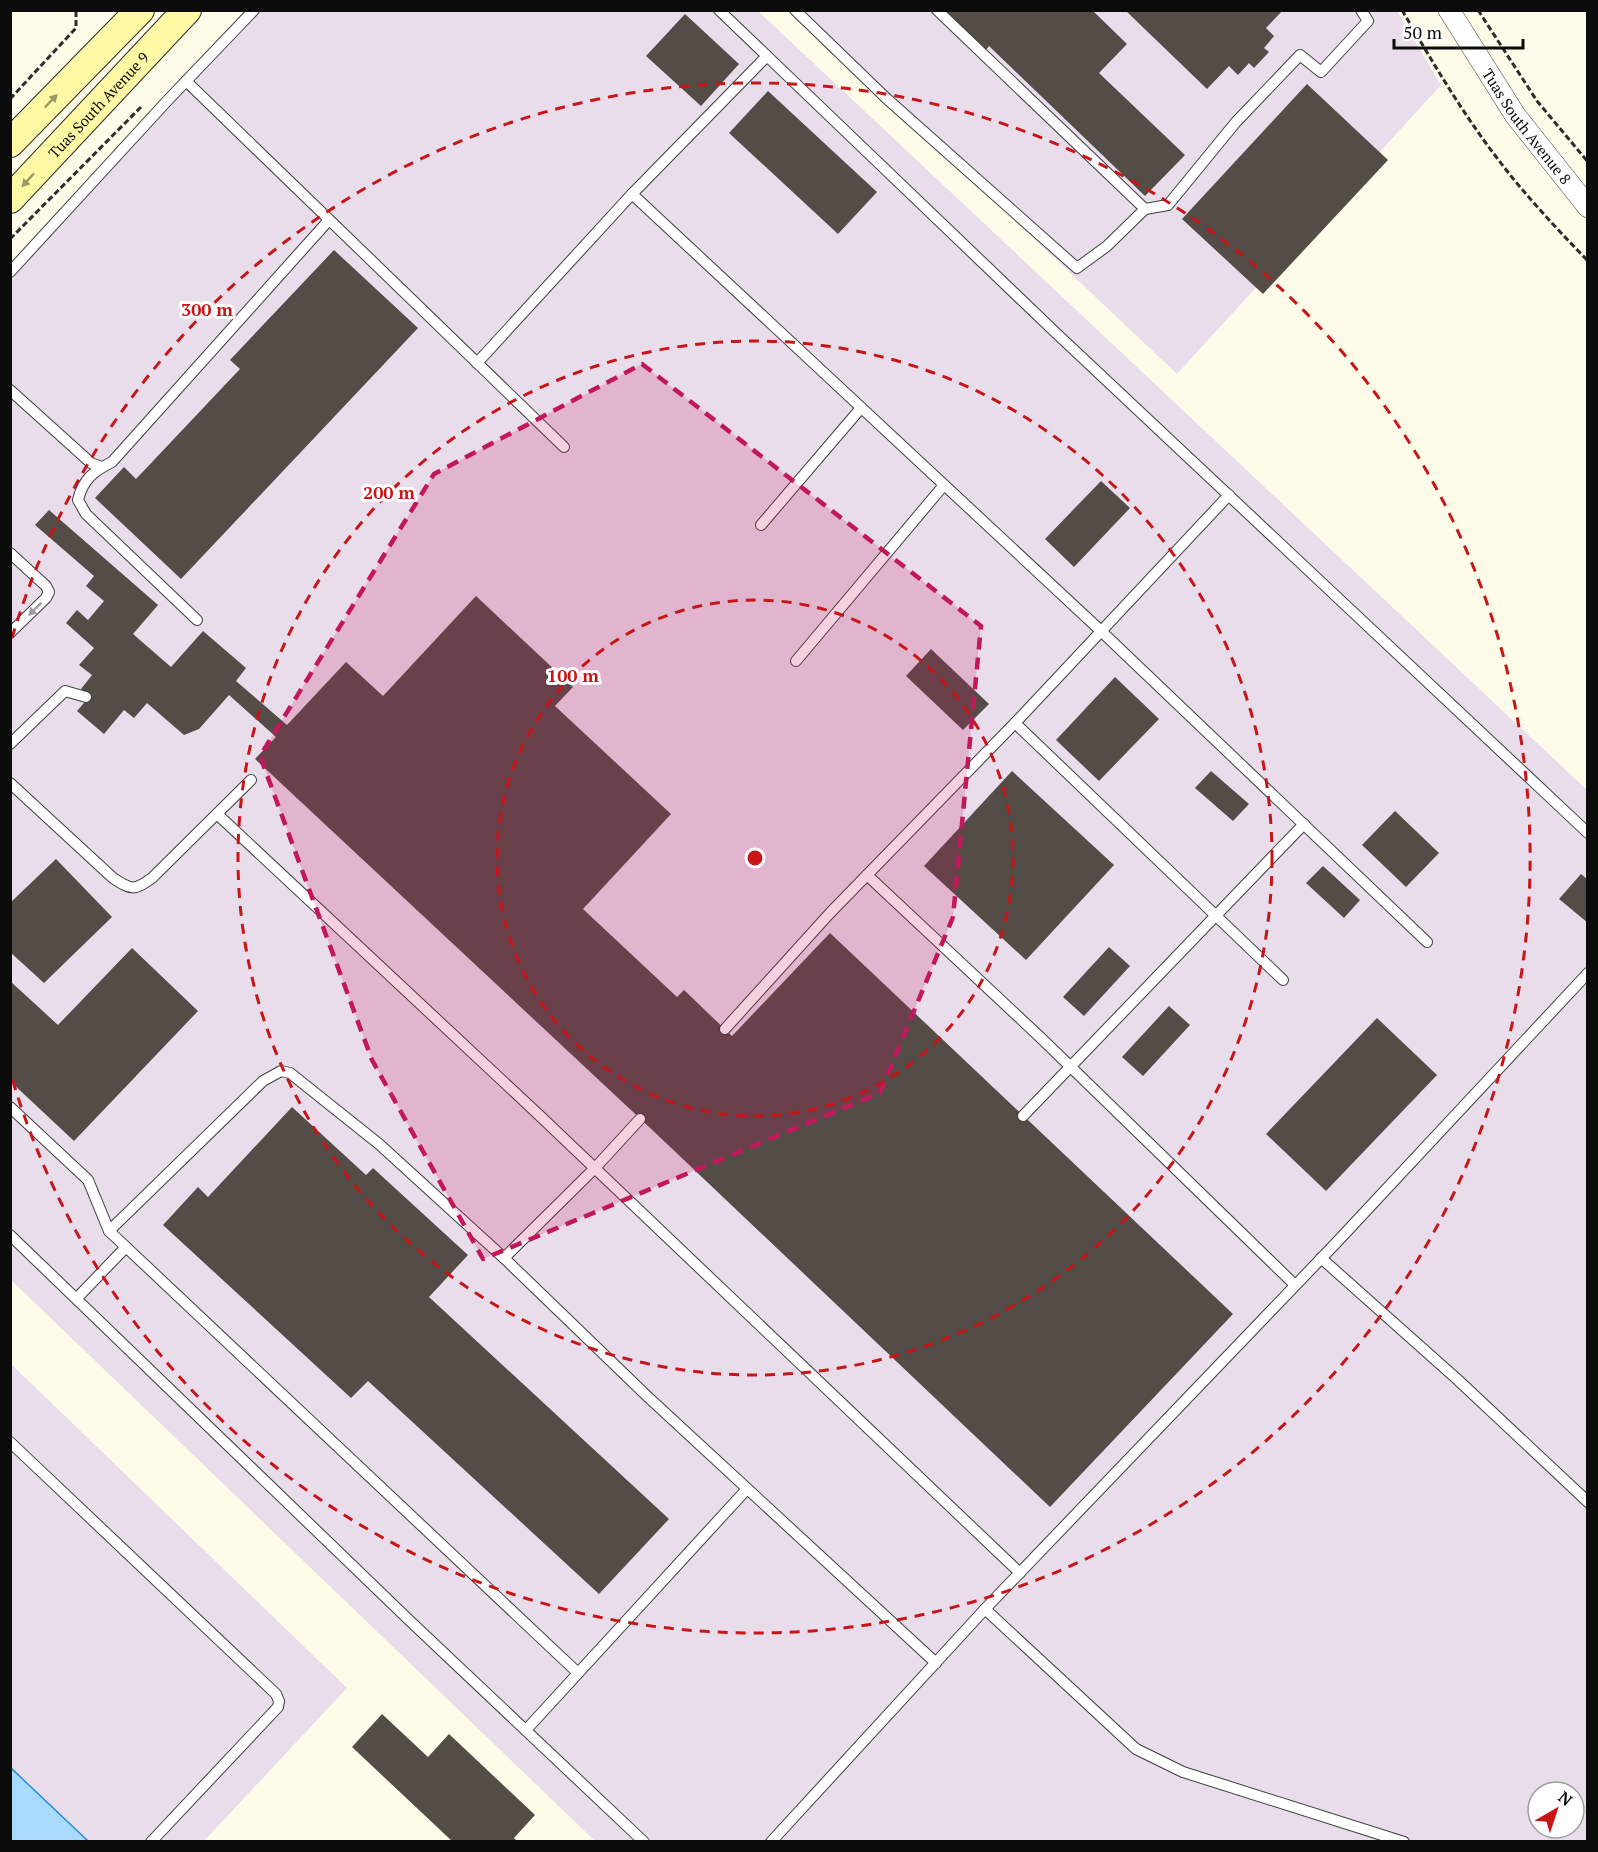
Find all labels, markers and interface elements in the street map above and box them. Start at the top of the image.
scale bar [1394,12,1523,50]
text: 50 m [1403,20,1443,44]
street label: Tuas South Avenue 9 [43,47,153,162]
street label: Tuas South Avenue 8 [1478,64,1576,188]
one-way arrow [44,94,58,108]
one-way arrow [22,172,35,187]
text: 300 m [181,297,233,321]
text: 200 m [363,480,415,504]
one-way arrow [29,601,43,615]
text: 100 m [547,663,599,687]
centre of rings [745,848,765,868]
north arrow [1526,1780,1586,1840]
text: N [1554,1786,1577,1811]

